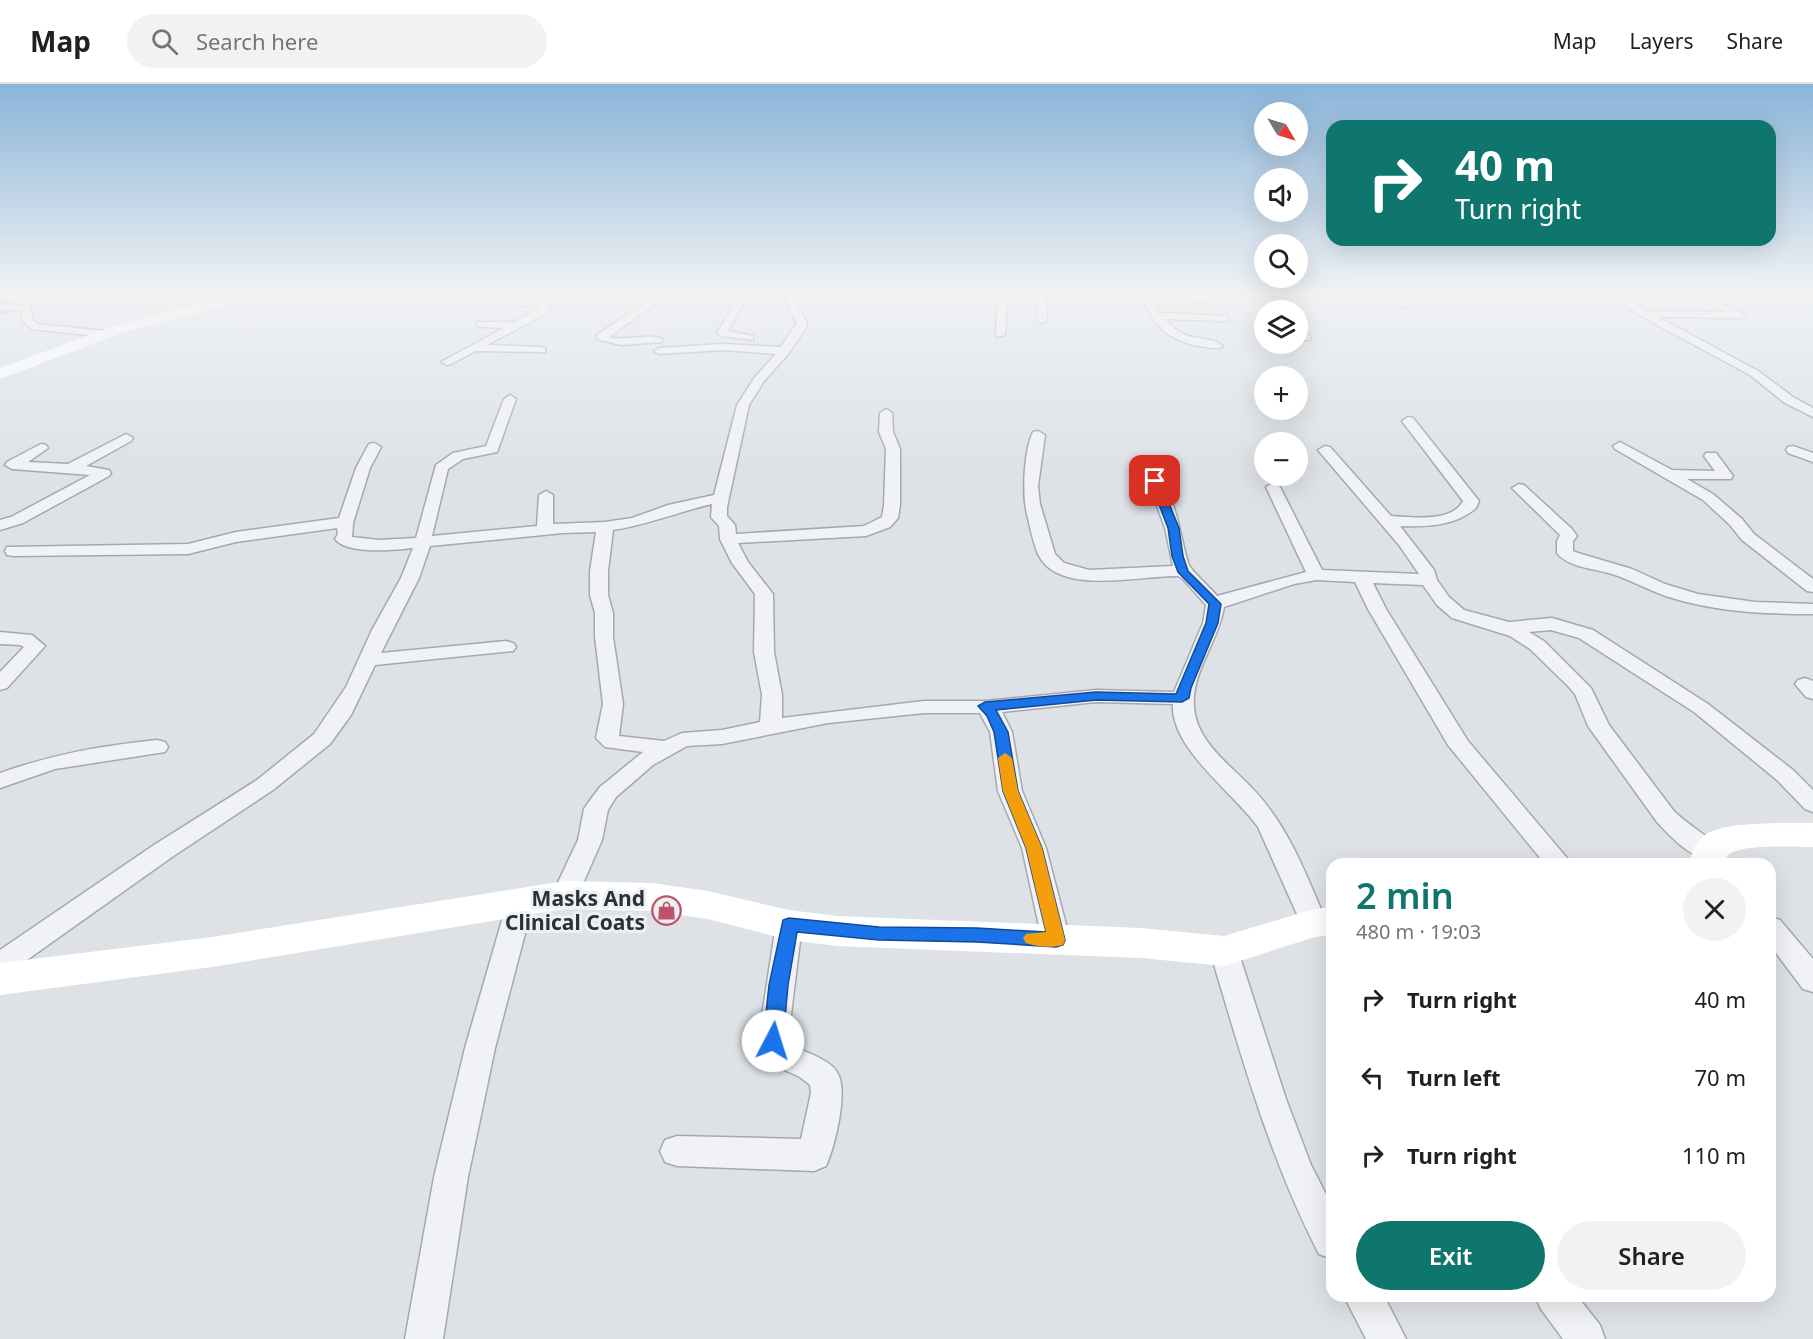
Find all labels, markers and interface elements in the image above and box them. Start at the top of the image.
search box [127,14,547,68]
text: Map [30,22,91,60]
icon: search [148,25,181,58]
text: Search here [196,26,318,56]
text: Map [1553,27,1597,55]
text: Layers [1630,27,1694,55]
text: Share [1727,27,1783,55]
north arrow [1254,102,1308,156]
map controls [1254,102,1308,486]
text: 40 m [1455,136,1555,193]
icon: right [1356,144,1434,222]
button: sound [1254,168,1308,222]
text: Turn right [1455,190,1581,227]
button: search [1254,234,1308,288]
button: layers [1254,300,1308,354]
button: + [1254,366,1308,420]
button: − [1254,432,1308,486]
pin [1129,455,1180,506]
icon: arrive [1138,464,1171,497]
text: 2 min [1356,871,1454,920]
button: close [1683,878,1746,941]
place label: Masks And Clinical Coats [505,884,645,936]
shop icon: Masks And Clinical Coats [650,894,682,926]
text: 480 m · 19:03 [1356,918,1481,945]
icon: right [1356,983,1389,1016]
text: Turn right [1407,984,1517,1014]
text: 40 m [1695,984,1746,1014]
position arrow [741,1009,805,1073]
icon: left [1356,1061,1389,1094]
text: Turn left [1407,1062,1501,1092]
text: 70 m [1695,1062,1746,1092]
icon: right [1356,1139,1389,1172]
text: Turn right [1407,1140,1517,1170]
text: 110 m [1682,1140,1746,1170]
button: Exit [1356,1221,1545,1290]
button: Share [1557,1221,1746,1290]

